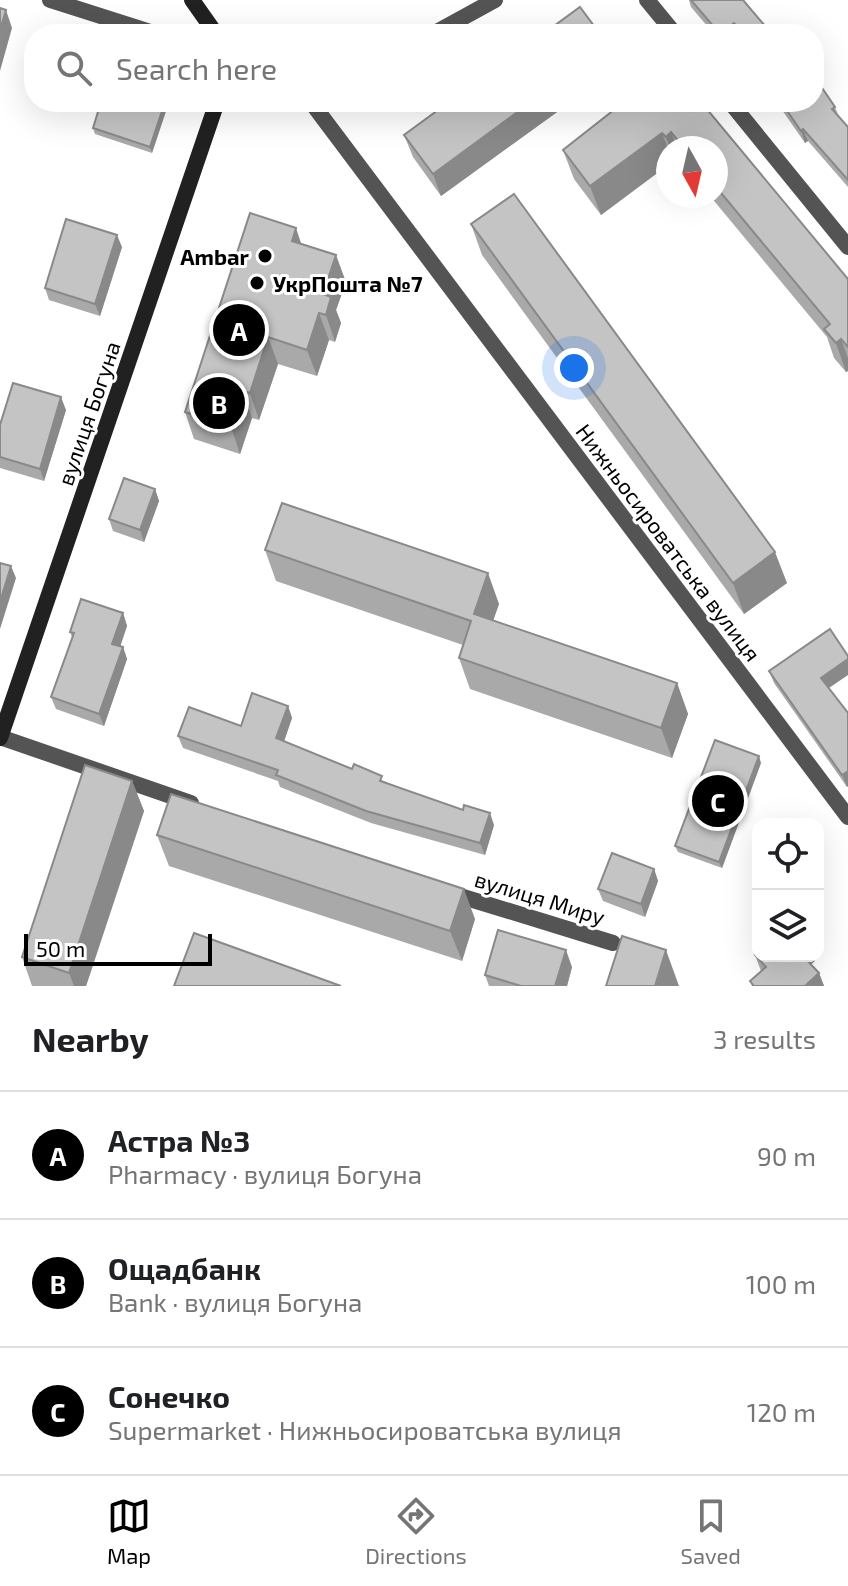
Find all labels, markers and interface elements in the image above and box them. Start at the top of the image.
search box [24,24,824,112]
icon: search [52,46,96,90]
text: Search here [116,50,277,86]
north arrow [656,136,728,208]
place label: Ambar [180,243,250,269]
marker: Ambar [256,247,274,265]
place label: УкрПошта №7 [273,270,423,296]
marker: УкрПошта №7 [248,274,266,292]
pin: A [213,300,265,360]
street label: вулиця Богуна [51,337,126,489]
your location [554,348,594,388]
pin: B [193,373,245,433]
street label: Нижньосироватська вулиця [571,418,767,666]
pin: C [692,771,744,831]
map controls [752,818,824,962]
button: locate [752,818,824,890]
street label: вулиця Миру [471,865,609,930]
button: layers [752,890,824,962]
scale bar [24,930,212,966]
text: 50 m [36,935,85,961]
text: Nearby [32,1018,149,1059]
text: 3 results [713,1023,816,1054]
text: Астра №3 [108,1122,250,1158]
text: A [50,1140,66,1171]
text: 90 m [757,1140,816,1171]
text: Pharmacy · вулиця Богуна [108,1158,422,1189]
text: Ощадбанк [108,1250,261,1286]
text: B [50,1268,66,1299]
text: 100 m [746,1268,816,1299]
text: Bank · вулиця Богуна [108,1286,362,1317]
text: Сонечко [108,1378,230,1414]
text: C [50,1396,66,1427]
text: 120 m [747,1396,816,1427]
text: Supermarket · Нижньосироватська вулиця [108,1414,622,1445]
tab: Map [107,1494,151,1568]
tab: Directions [365,1494,467,1568]
tab: Saved [681,1494,741,1568]

